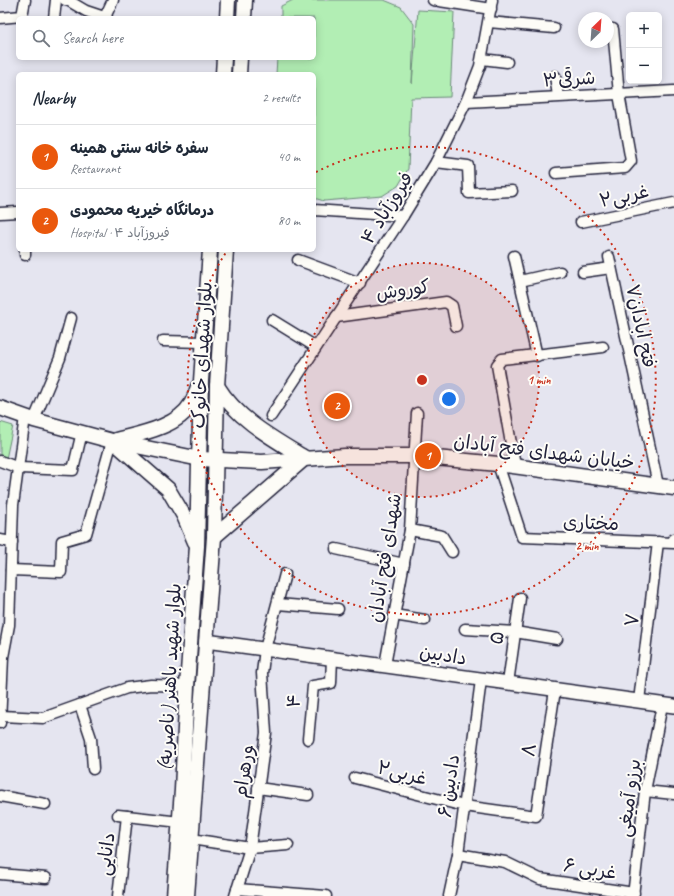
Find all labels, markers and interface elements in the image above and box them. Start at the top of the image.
north arrow [578,12,614,48]
map controls [626,12,662,84]
button: + [626,12,662,48]
search box [16,16,316,60]
icon: search [30,27,52,49]
text: Search here [62,29,123,48]
button: − [626,48,662,84]
street label: شرقی۳ [542,65,596,92]
text: Nearby [32,88,75,109]
text: 2 results [262,90,300,106]
text: سفره خانه سنتی همینه [70,139,209,158]
text: 1 [42,149,48,165]
text: 40 m [278,149,300,165]
text: Restaurant [70,161,120,177]
street label: فیروزآباد ۴ [355,167,419,249]
street label: غربی۲ [597,179,651,213]
text: درمانگاه خیریه محمودی [70,201,214,220]
text: 2 [42,213,48,229]
text: 80 m [278,213,300,229]
text: Hospital · فیروزآباد ۴ [70,225,170,241]
street label: کوروش [375,274,431,306]
street label: بلوار شهدای خانوک [186,281,218,429]
street label: فتح ابادان۷ [620,282,662,370]
text: 1 min [528,372,551,388]
centre of rings [415,373,429,387]
your location [439,389,459,409]
pin: 2 [324,391,350,421]
street label: خیابان شهدای فتح آبادان [452,429,636,475]
pin: 1 [415,441,441,471]
street label: شهدای فتح آبادان [363,492,407,624]
street label: مختاری [563,510,619,536]
text: 2 min [576,538,599,554]
street label: بلوار شهید باهنر (ناصریه) [153,583,187,771]
street label: ۷ [619,612,645,628]
street label: ۵ [484,630,510,646]
street label: دادبین [418,639,468,671]
street label: ۴ [281,693,307,709]
street label: ورهرام [228,742,262,800]
street label: ۸ [516,742,542,758]
street label: دادبین ۶ [433,753,465,819]
street label: غربی۲ [375,755,429,791]
street label: برزو آمیغی [612,757,646,839]
street label: دانایی [91,831,121,877]
street label: ۶ غربی [562,853,618,885]

